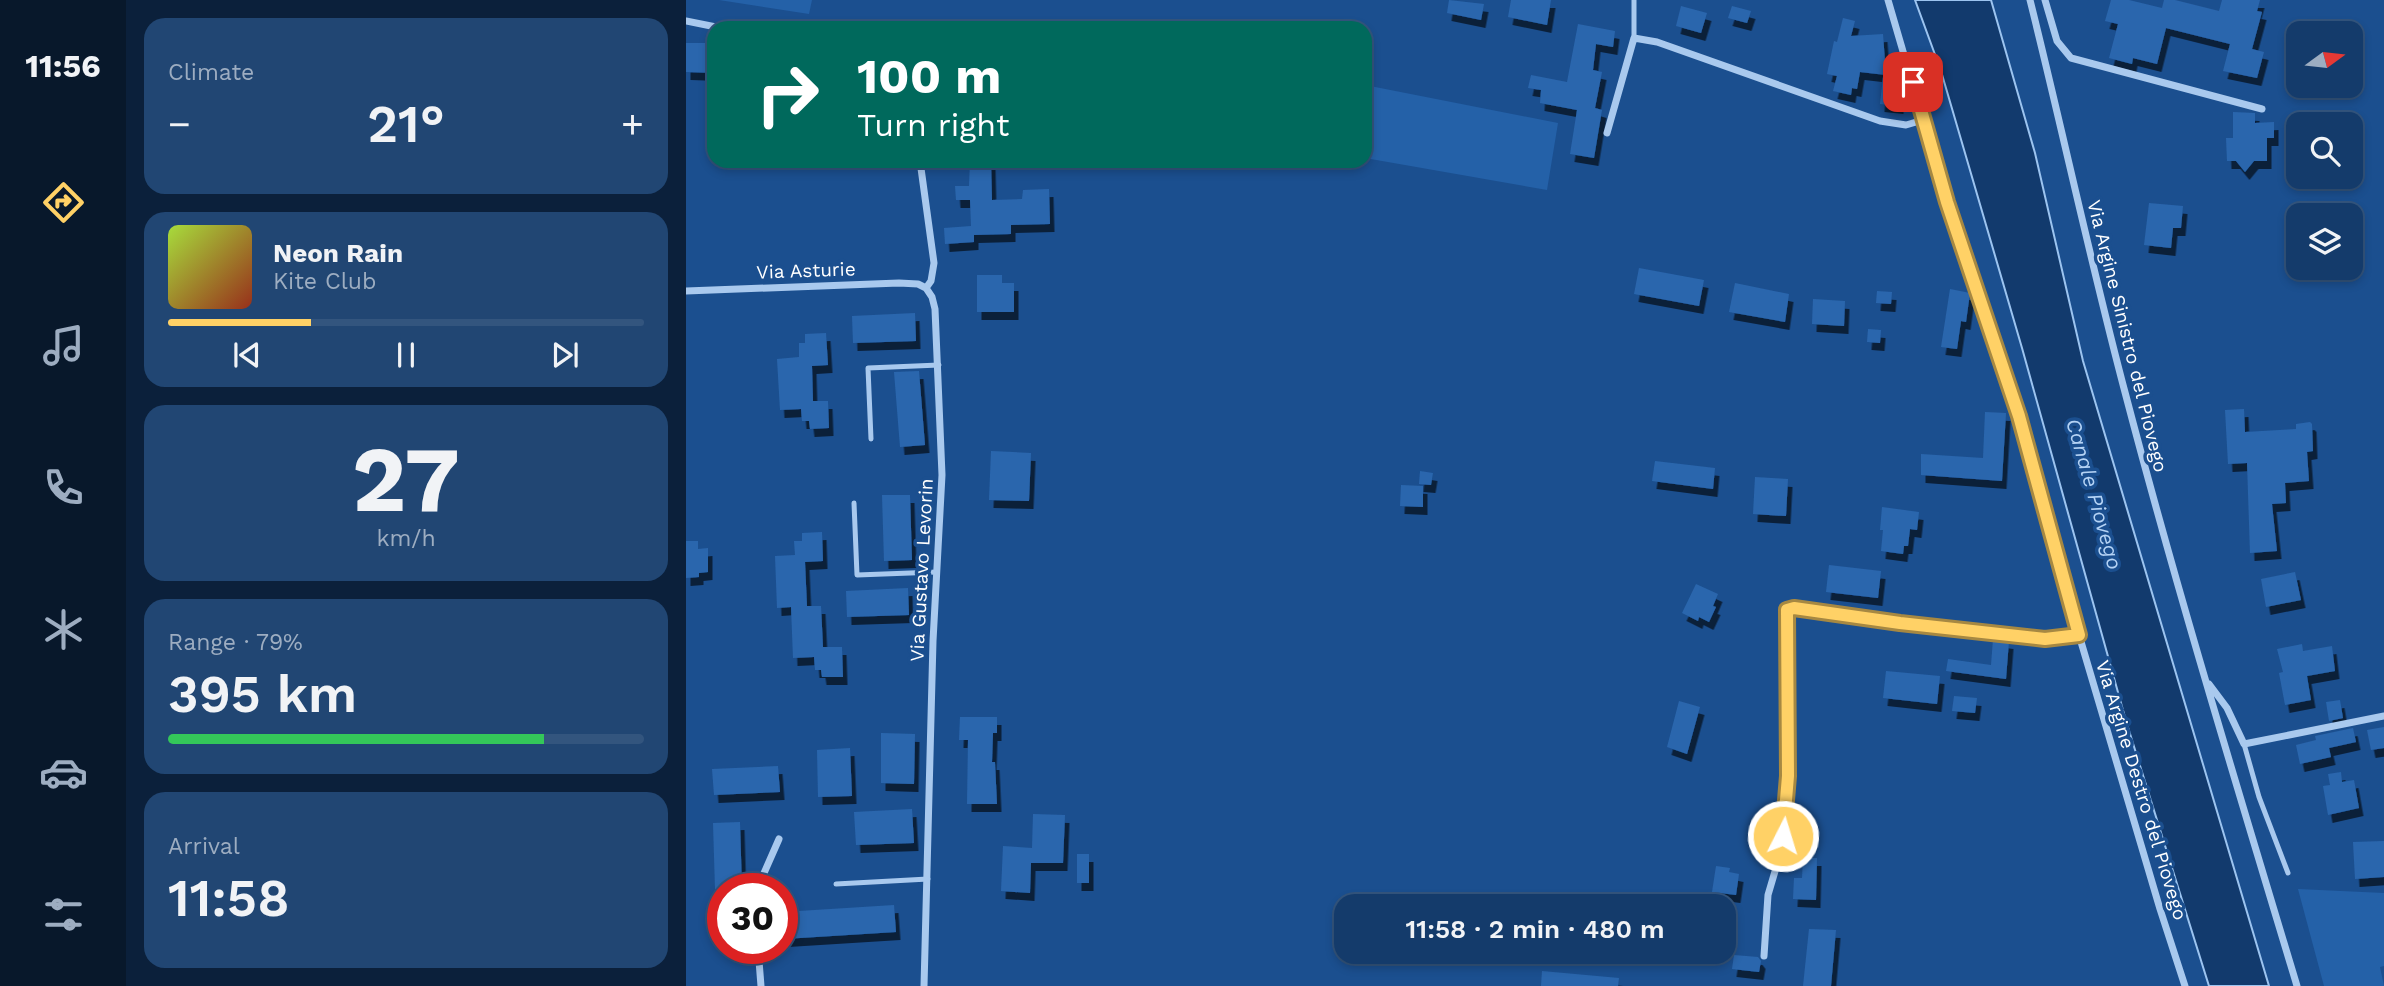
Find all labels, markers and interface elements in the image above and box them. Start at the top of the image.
north arrow [2286,21,2362,98]
map controls [2286,21,2363,280]
text: 11:56 [25,47,101,85]
text: 100 m [857,47,1001,105]
icon: right [742,49,833,140]
pin [1883,52,1943,112]
text: Climate [168,59,254,86]
icon: arrive [1894,63,1932,101]
text: 21° [367,94,445,155]
text: − [168,102,191,146]
text: + [621,102,644,146]
text: Turn right [857,106,1009,144]
button: search [2286,112,2363,189]
icon: directions [39,178,88,227]
street label: Via Argine Sinistro del Piovego [2083,198,2173,475]
button: layers [2286,203,2363,280]
text: Neon Rain [273,238,403,268]
street label: Via Asturie [756,257,856,284]
text: Kite Club [273,268,376,295]
icon: music [39,321,88,370]
icon: previous [228,336,266,374]
icon: pause [387,336,425,374]
icon: next [546,336,584,374]
water label: Canale Piovego [2061,415,2128,572]
text: 27 [352,426,460,533]
icon: phone [39,463,88,512]
street label: Via Gustavo Levorin [905,478,938,662]
text: km/h [376,525,436,552]
icon: climate [39,605,88,654]
text: Range · 79% [168,629,303,656]
street label: Via Argine Destro del Piovego [2091,657,2192,923]
text: 395 km [168,664,357,725]
icon: car [39,748,88,797]
position arrow [1746,799,1820,873]
text: Arrival [168,833,240,860]
text: 11:58 [168,868,290,929]
speed limit sign: 30 [707,873,798,964]
icon: filters [39,890,88,939]
text: 11:58 · 2 min · 480 m [1406,914,1664,944]

